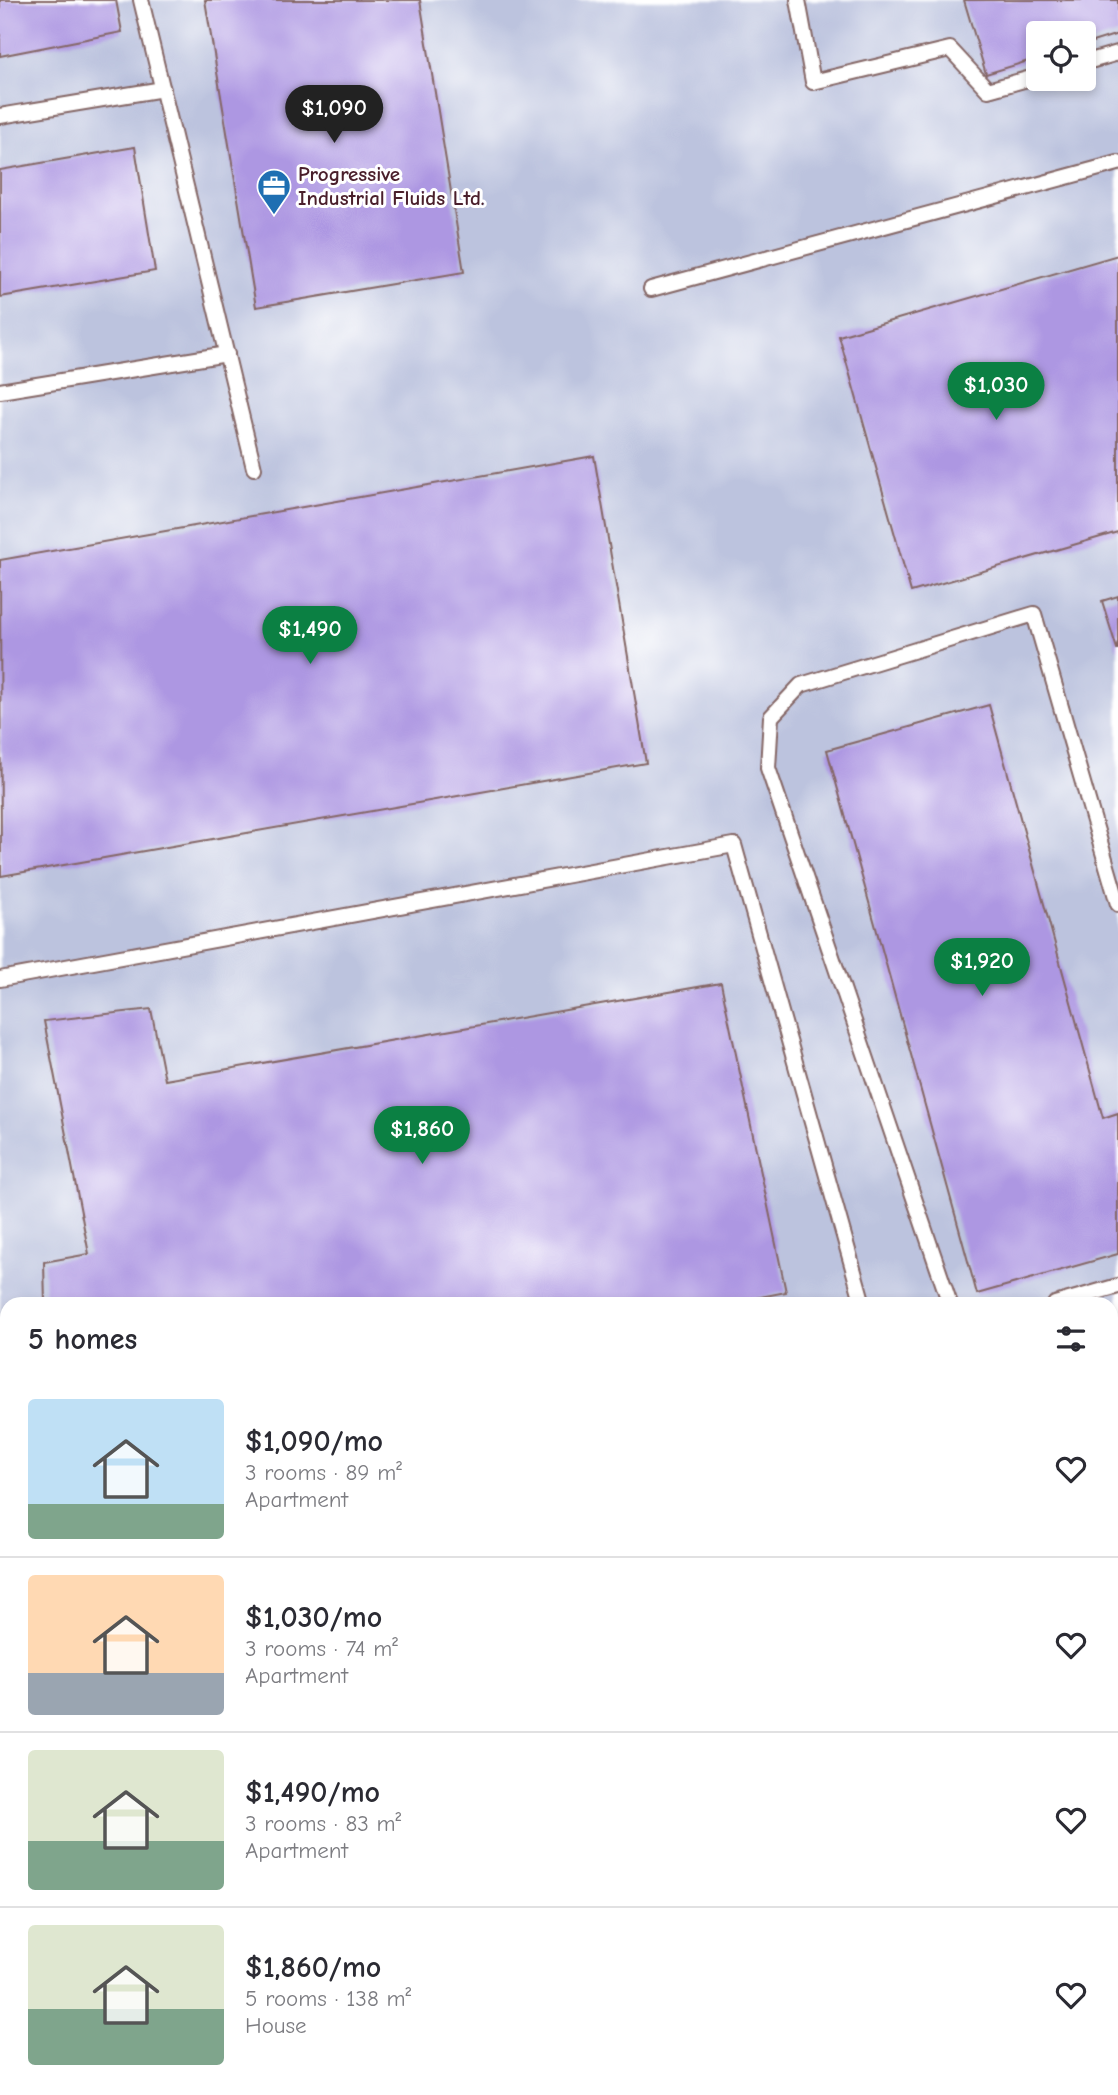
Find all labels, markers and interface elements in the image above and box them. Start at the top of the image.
map controls [1026,21,1096,91]
button: locate [1026,21,1096,91]
pin: $1,090 [277,86,391,145]
text: $1,090 [301,94,367,121]
place label: Progressive Industrial Fluids Ltd. [298,162,485,210]
office icon: Progressive Industrial Fluids Ltd. [255,167,293,216]
pin: $1,030 [939,362,1053,422]
text: $1,030 [964,371,1028,398]
pin: $1,490 [253,606,367,666]
text: $1,490 [278,615,342,642]
pin: $1,920 [925,939,1039,998]
text: $1,920 [950,947,1014,974]
pin: $1,860 [365,1106,479,1166]
text: $1,860 [390,1115,454,1142]
icon: filters [1052,1320,1090,1358]
text: 5 homes [28,1322,137,1357]
text: $1,090/mo [245,1424,383,1459]
icon: home [84,1427,168,1511]
icon: heart [1052,1450,1090,1488]
text: 3 rooms · 89 m² [245,1459,402,1486]
text: Apartment [245,1486,348,1513]
text: $1,030/mo [245,1600,382,1635]
icon: home [84,1603,168,1687]
icon: heart [1052,1626,1090,1664]
text: 3 rooms · 74 m² [245,1635,398,1662]
text: Apartment [245,1662,348,1689]
text: $1,490/mo [245,1775,380,1810]
icon: home [84,1778,168,1862]
icon: heart [1052,1801,1090,1839]
text: 3 rooms · 83 m² [245,1810,401,1837]
text: Apartment [245,1837,348,1864]
text: $1,860/mo [245,1950,381,1985]
icon: home [84,1953,168,2037]
icon: heart [1052,1976,1090,2014]
text: 5 rooms · 138 m² [245,1985,411,2012]
text: House [245,2012,307,2039]

